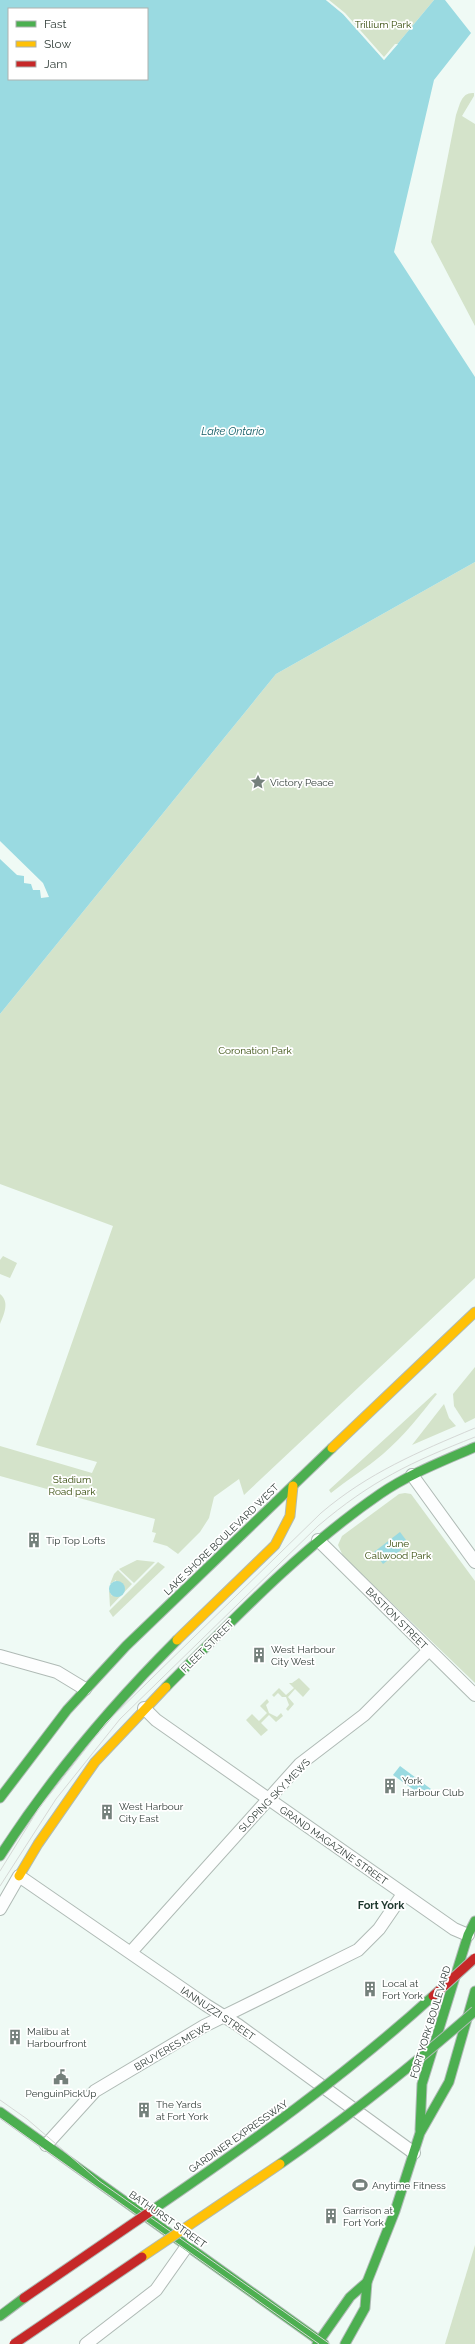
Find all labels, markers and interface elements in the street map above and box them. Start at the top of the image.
legend [8,8,148,80]
text: Fast [44,17,67,31]
park label: Trillium Park [355,19,412,30]
text: Slow [44,37,71,51]
text: Jam [44,57,67,71]
water label: Lake Ontario [201,425,265,438]
place icon: Victory Peace [249,773,267,791]
place label: Victory Peace [270,777,334,788]
park label: Coronation Park [218,1045,293,1056]
park label: Stadium Road park [49,1474,96,1497]
street label: LAKE SHORE BOULEVARD WEST [162,1482,281,1597]
building icon: Tip Top Lofts [25,1531,43,1549]
place label: Tip Top Lofts [46,1535,106,1546]
park label: June Callwood Park [365,1538,432,1561]
street label: BASTION STREET [364,1585,430,1651]
street label: FLEET STREET [179,1618,236,1675]
place label: West Harbour City West [271,1644,336,1667]
building icon: West Harbour City West [250,1646,268,1664]
street label: SLOPING SKY MEWS [236,1756,312,1834]
place label: York Harbour Club [402,1775,464,1798]
building icon: York Harbour Club [381,1777,399,1795]
place label: West Harbour City East [119,1801,184,1824]
building icon: West Harbour City East [98,1803,116,1821]
street label: GRAND MAGAZINE STREET [278,1804,390,1887]
district label: Fort York [358,1899,405,1912]
street label: FORT YORK BOULEVARD [408,1965,453,2080]
place label: Local at Fort York [382,1978,424,2001]
building icon: Local at Fort York [361,1980,379,1998]
street label: IANNUZZI STREET [179,1985,257,2042]
street label: BRUYERES MEWS [132,2020,212,2073]
place label: Malibu at Harbourfront [27,2026,87,2049]
building icon: Malibu at Harbourfront [6,2028,24,2046]
public building icon: PenguinPickUp [52,2068,70,2086]
place label: PenguinPickUp [26,2088,96,2099]
street label: GARDINER EXPRESSWAY [187,2098,290,2175]
place label: The Yards at Fort York [156,2099,209,2122]
building icon: The Yards at Fort York [135,2101,153,2119]
sports icon: Anytime Fitness [351,2176,369,2194]
place label: Anytime Fitness [372,2180,446,2191]
street label: BATHURST STREET [127,2189,208,2250]
place label: Garrison at Fort York [343,2205,393,2228]
building icon: Garrison at Fort York [322,2207,340,2225]

